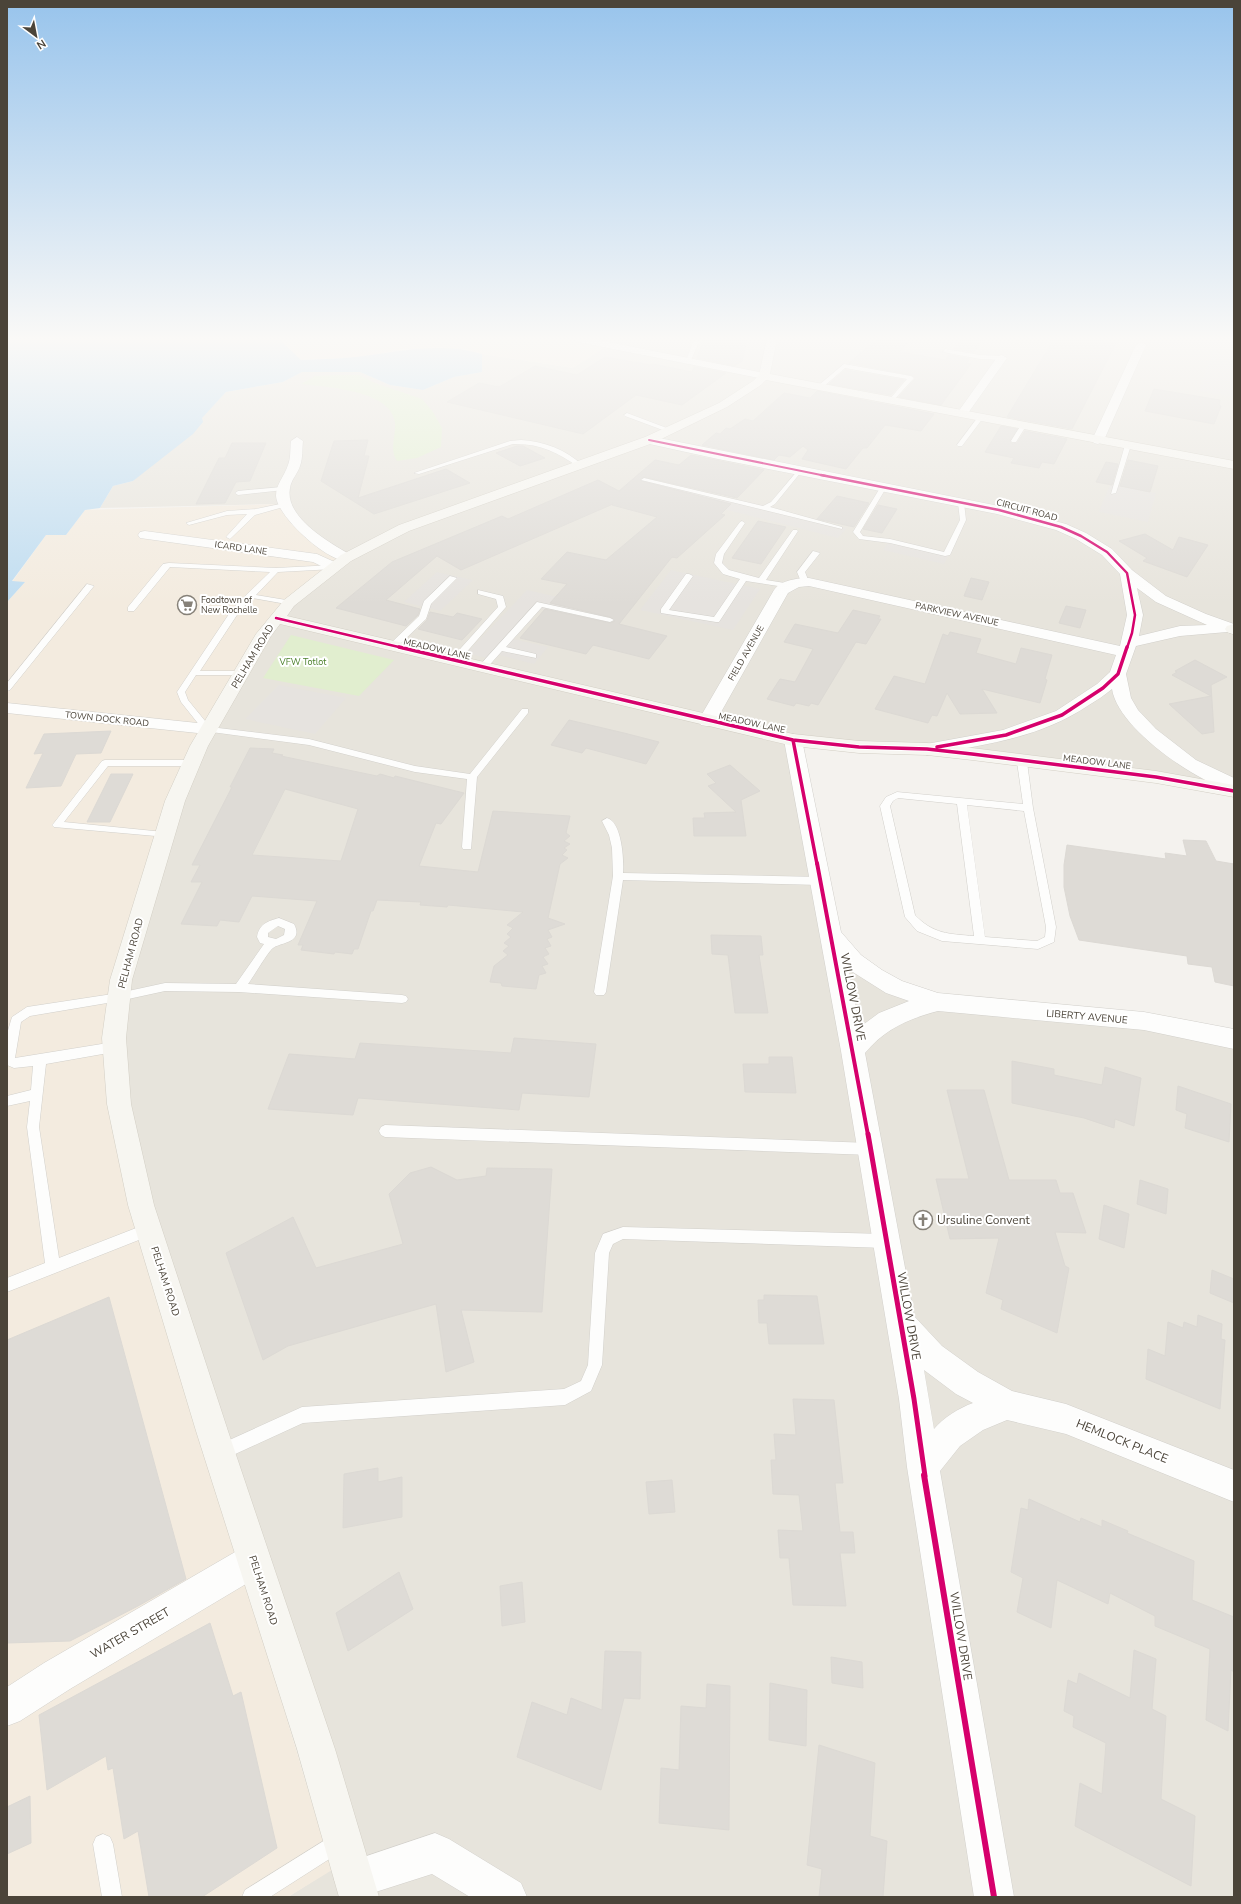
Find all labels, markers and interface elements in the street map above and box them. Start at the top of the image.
north arrow [16,16,56,56]
text: N [34,36,49,53]
street label: CIRCUIT ROAD [995,496,1059,524]
street label: ICARD LANE [214,538,268,558]
supermarket icon: Foodtown of New Rochelle [176,594,198,616]
place label: Foodtown of New Rochelle [201,594,258,616]
street label: PARKVIEW AVENUE [914,599,1000,629]
street label: PELHAM ROAD [228,622,278,691]
street label: FIELD AVENUE [725,623,767,683]
street label: MEADOW LANE [402,635,472,663]
park label: VFW Totlot [279,656,327,668]
street label: TOWN DOCK ROAD [64,709,150,729]
street label: MEADOW LANE [717,710,787,736]
street label: MEADOW LANE [1062,752,1132,772]
street label: PELHAM ROAD [115,916,147,990]
street label: WILLOW DRIVE [837,952,869,1042]
street label: LIBERTY AVENUE [1046,1006,1128,1028]
church icon: Ursuline Convent [912,1209,934,1231]
place label: Ursuline Convent [937,1212,1030,1228]
street label: PELHAM ROAD [147,1245,183,1318]
street label: WILLOW DRIVE [893,1271,925,1361]
street label: HEMLOCK PLACE [1074,1415,1170,1467]
street label: PELHAM ROAD [245,1554,281,1627]
street label: WILLOW DRIVE [946,1591,976,1681]
street label: WATER STREET [87,1603,173,1662]

